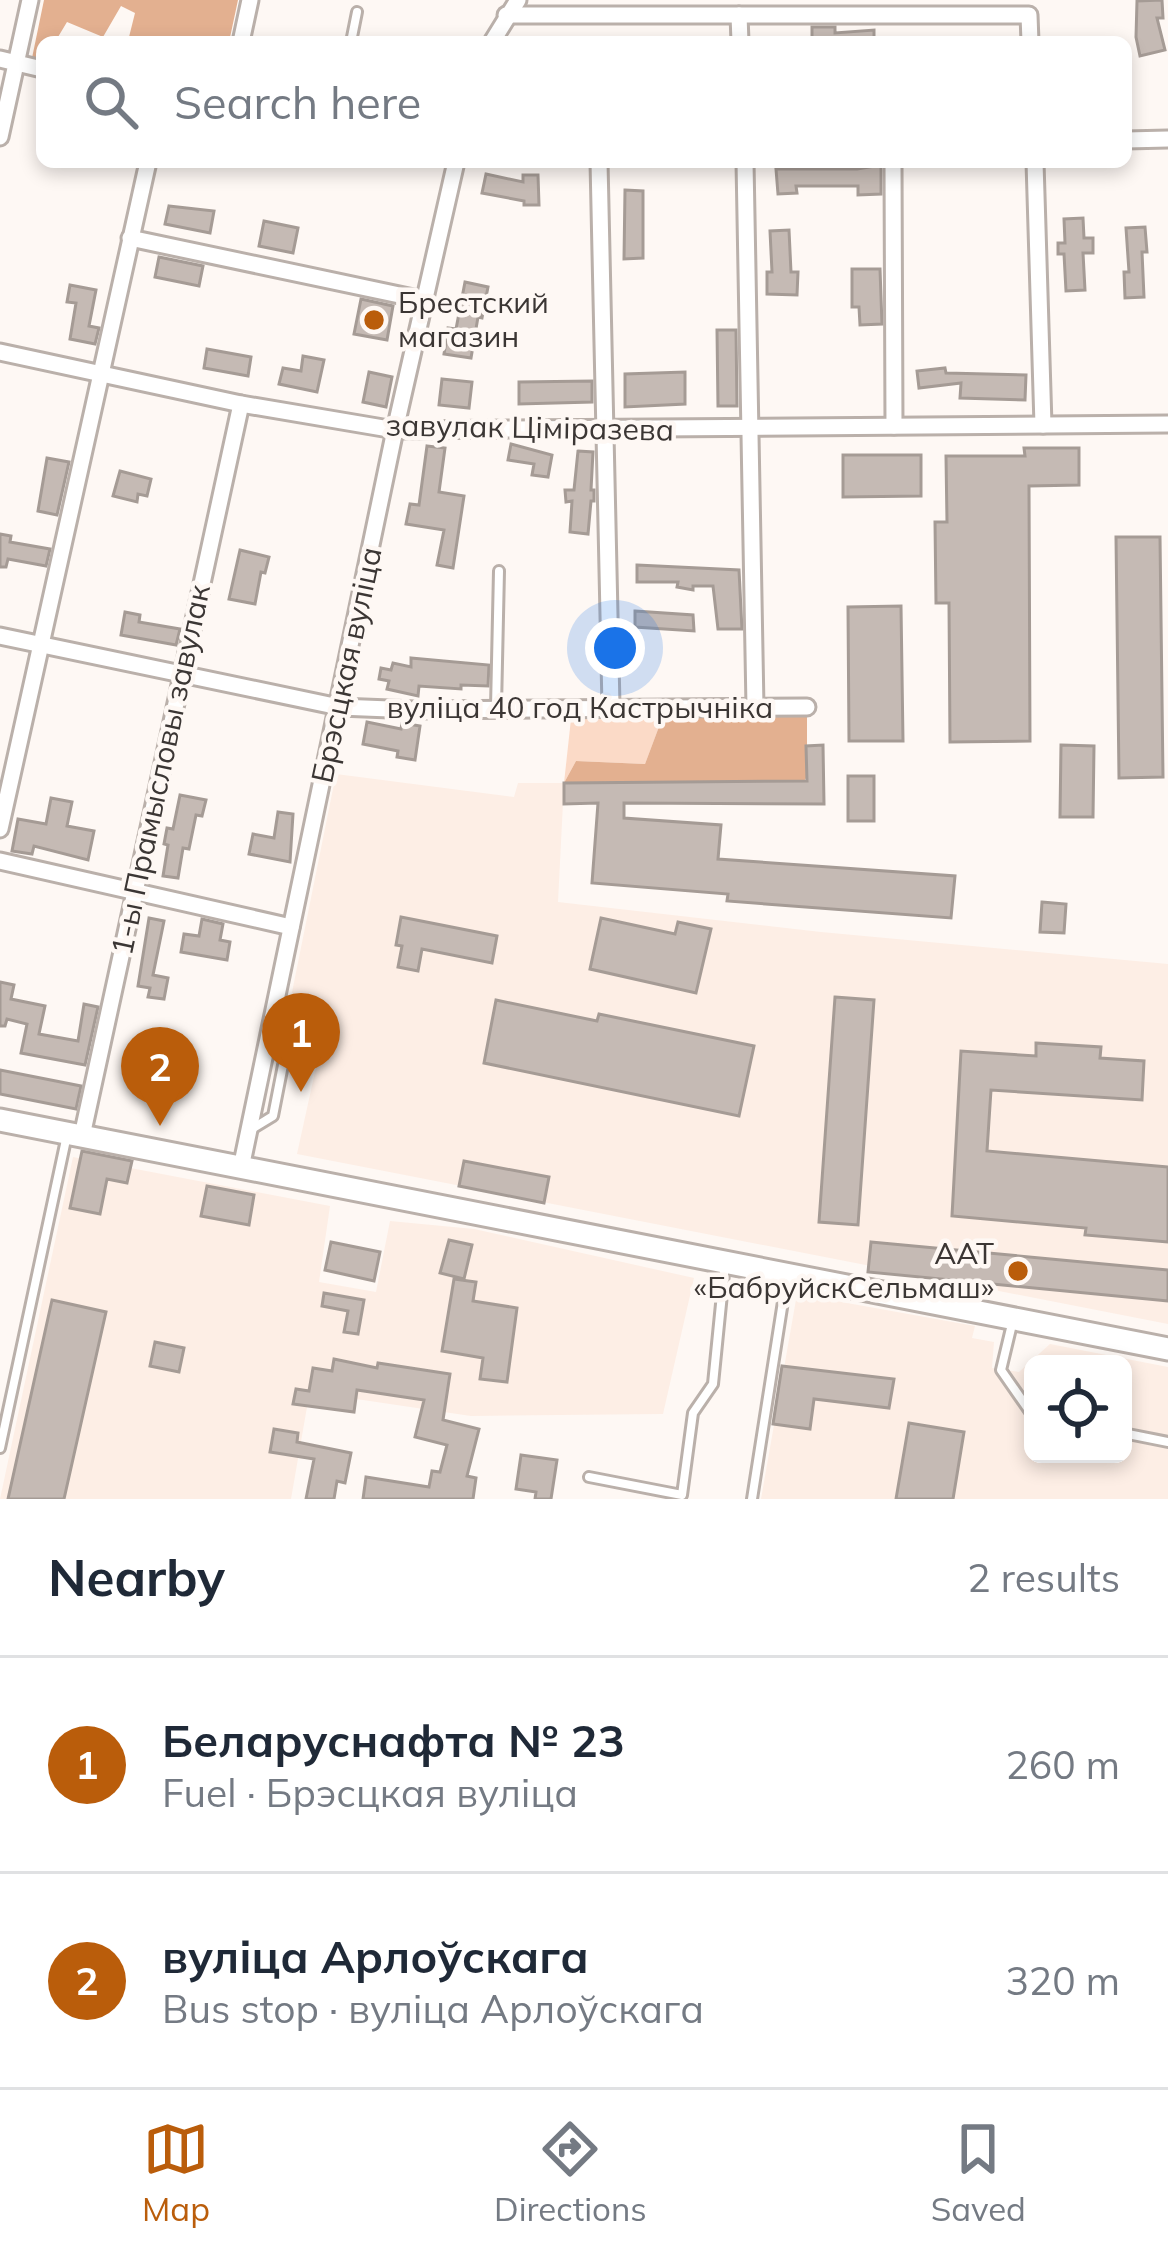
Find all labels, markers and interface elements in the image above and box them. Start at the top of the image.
search box [36,36,1132,168]
icon: search [78,69,144,135]
text: Search here [174,74,421,130]
place label: Брестский магазин [398,283,549,355]
marker: Брестский магазин [361,307,387,333]
street label: завулак Ціміразева [386,405,674,449]
street label: Брэсцкая вуліца [302,543,390,786]
street label: 1-ы Прамысловы завулак [102,580,218,959]
your location [585,618,645,678]
street label: вуліца 40 год Кастрычніка [387,688,773,726]
pin: 1 [262,993,340,1092]
pin: 2 [121,1027,199,1126]
place label: ААТ «БабруйскСельмаш» [694,1234,994,1306]
marker: ААТ «БабруйскСельмаш» [1005,1258,1031,1284]
map controls [1024,1355,1132,1463]
button: locate [1024,1355,1132,1463]
text: Nearby [48,1545,225,1609]
text: 2 results [967,1553,1120,1602]
text: Беларуснафта № 23 [162,1712,625,1768]
text: 1 [75,1740,99,1789]
text: 260 m [1005,1740,1120,1789]
text: Fuel · Брэсцкая вуліца [162,1768,578,1817]
text: вуліца Арлоўскага [162,1928,589,1984]
text: 2 [75,1956,99,2005]
text: 320 m [1005,1956,1120,2005]
text: Bus stop · вуліца Арлоўскага [162,1984,704,2033]
tab: Map [142,2116,210,2229]
tab: Directions [494,2116,647,2229]
tab: Saved [931,2116,1026,2229]

